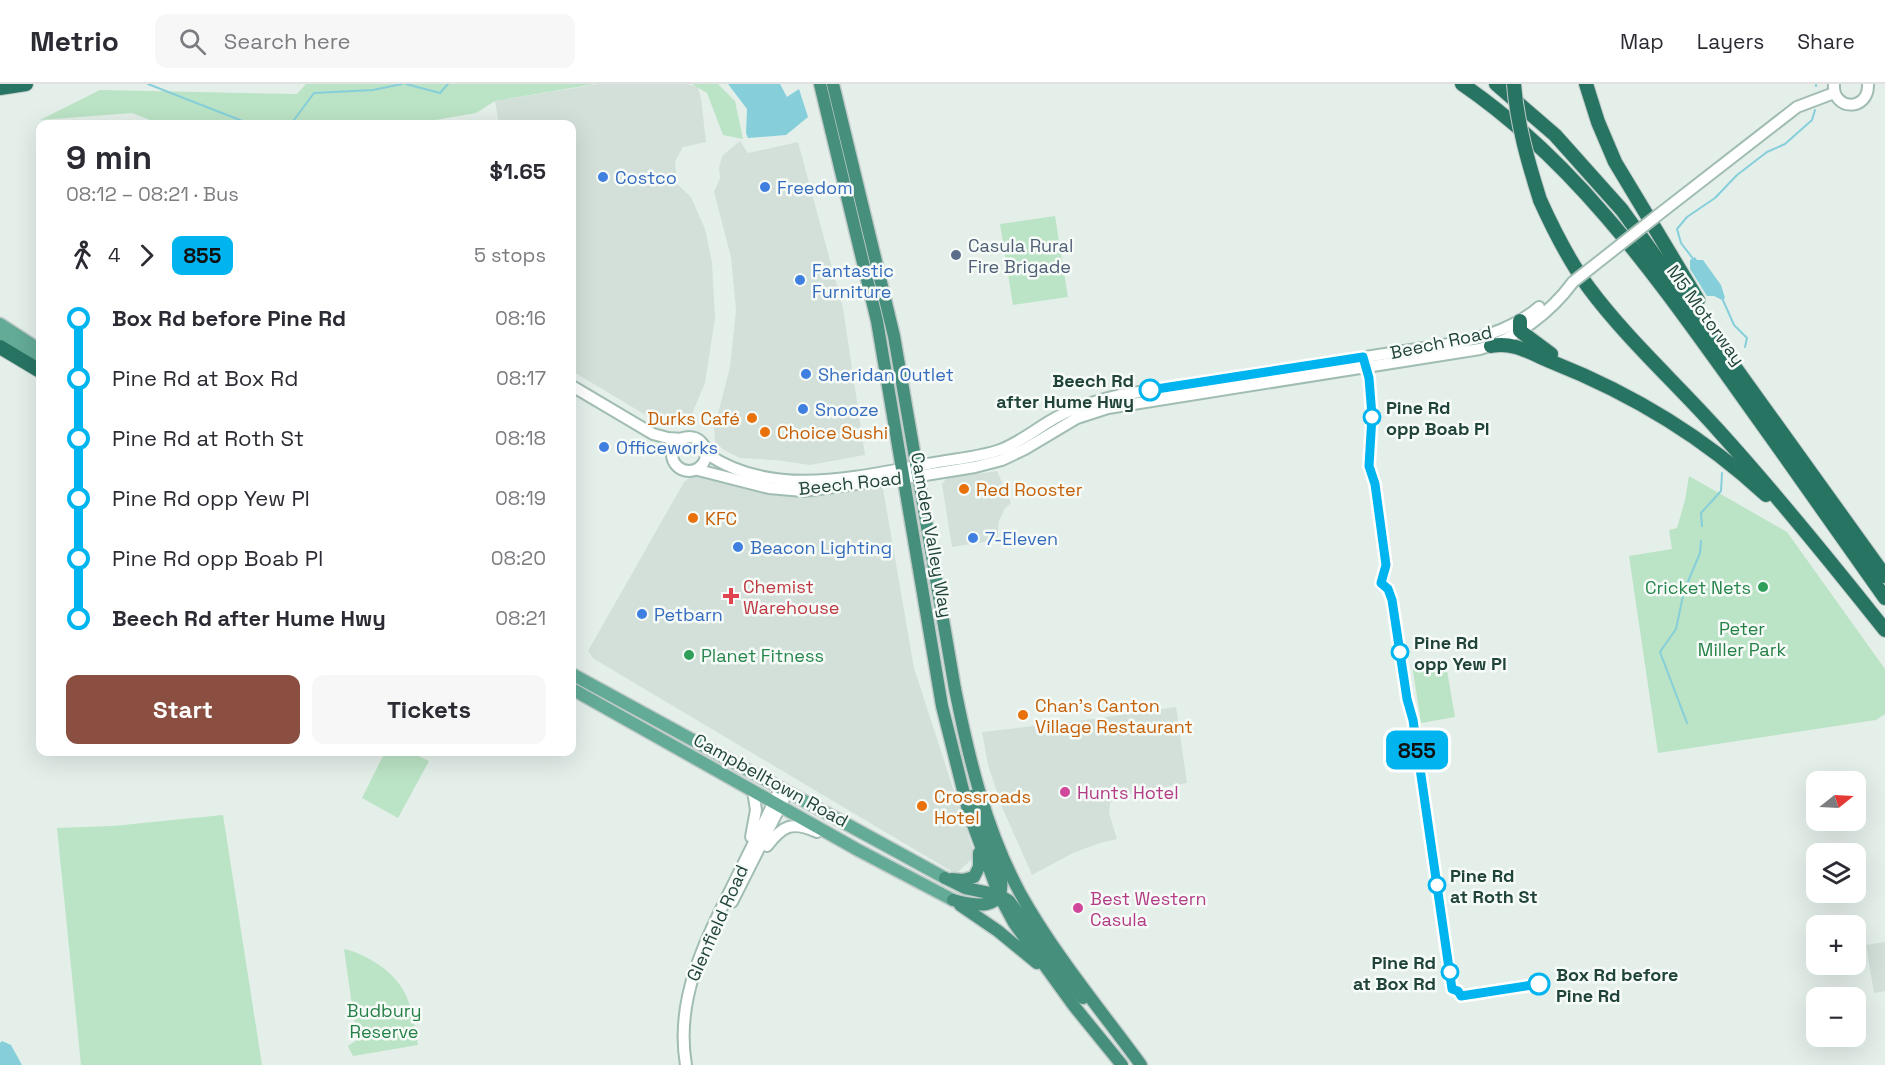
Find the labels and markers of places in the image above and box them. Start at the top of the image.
place label: Costco [615,166,677,189]
marker: Costco [596,170,610,184]
place label: Freedom [777,176,853,199]
marker: Freedom [758,180,772,194]
place label: Casula Rural Fire Brigade [968,234,1073,278]
marker: Casula Rural Fire Brigade [949,248,963,262]
place label: Fantastic Furniture [812,259,894,303]
marker: Fantastic Furniture [793,273,807,287]
place label: Sheridan Outlet [818,363,954,386]
marker: Sheridan Outlet [799,367,813,381]
place label: Beech Rd after Hume Hwy [996,369,1134,413]
marker: Beech Rd after Hume Hwy [1139,379,1161,401]
place label: Pine Rd opp Boab Pl [1386,396,1490,440]
place label: Snooze [815,398,879,421]
marker: Snooze [796,402,810,416]
place label: Durks Café [647,407,740,430]
marker: Pine Rd opp Boab Pl [1363,408,1381,426]
marker: Durks Café [745,411,759,425]
place label: Choice Sushi [777,421,888,444]
marker: Choice Sushi [758,425,772,439]
place label: Officeworks [616,436,718,459]
marker: Officeworks [597,440,611,454]
place label: Red Rooster [976,478,1083,501]
marker: Red Rooster [957,482,971,496]
place label: KFC [705,507,737,530]
marker: KFC [686,511,700,525]
place label: 7-Eleven [985,527,1058,550]
marker: 7-Eleven [966,531,980,545]
place label: Beacon Lighting [750,536,892,559]
marker: Beacon Lighting [731,540,745,554]
place label: Chemist Warehouse [743,575,839,619]
place label: Cricket Nets [1645,576,1751,599]
marker: Cricket Nets [1756,580,1770,594]
marker: Chemist Warehouse [724,589,738,603]
place label: Petbarn [654,603,723,626]
marker: Petbarn [635,607,649,621]
place label: Pine Rd opp Yew Pl [1414,631,1507,675]
marker: Pine Rd opp Yew Pl [1391,643,1409,661]
place label: Planet Fitness [701,644,824,667]
marker: Planet Fitness [682,648,696,662]
place label: Chan's Canton Village Restaurant [1035,694,1193,738]
marker: Chan's Canton Village Restaurant [1016,708,1030,722]
place label: Hunts Hotel [1077,781,1179,804]
place label: Crossroads Hotel [934,785,1031,829]
marker: Hunts Hotel [1058,785,1072,799]
marker: Crossroads Hotel [915,799,929,813]
place label: Pine Rd at Roth St [1450,864,1538,908]
marker: Pine Rd at Roth St [1428,876,1446,894]
place label: Best Western Casula [1090,887,1206,931]
marker: Best Western Casula [1071,901,1085,915]
place label: Pine Rd at Box Rd [1353,951,1436,995]
marker: Pine Rd at Box Rd [1441,963,1459,981]
place label: Box Rd before Pine Rd [1556,963,1678,1007]
marker: Box Rd before Pine Rd [1528,973,1550,995]

